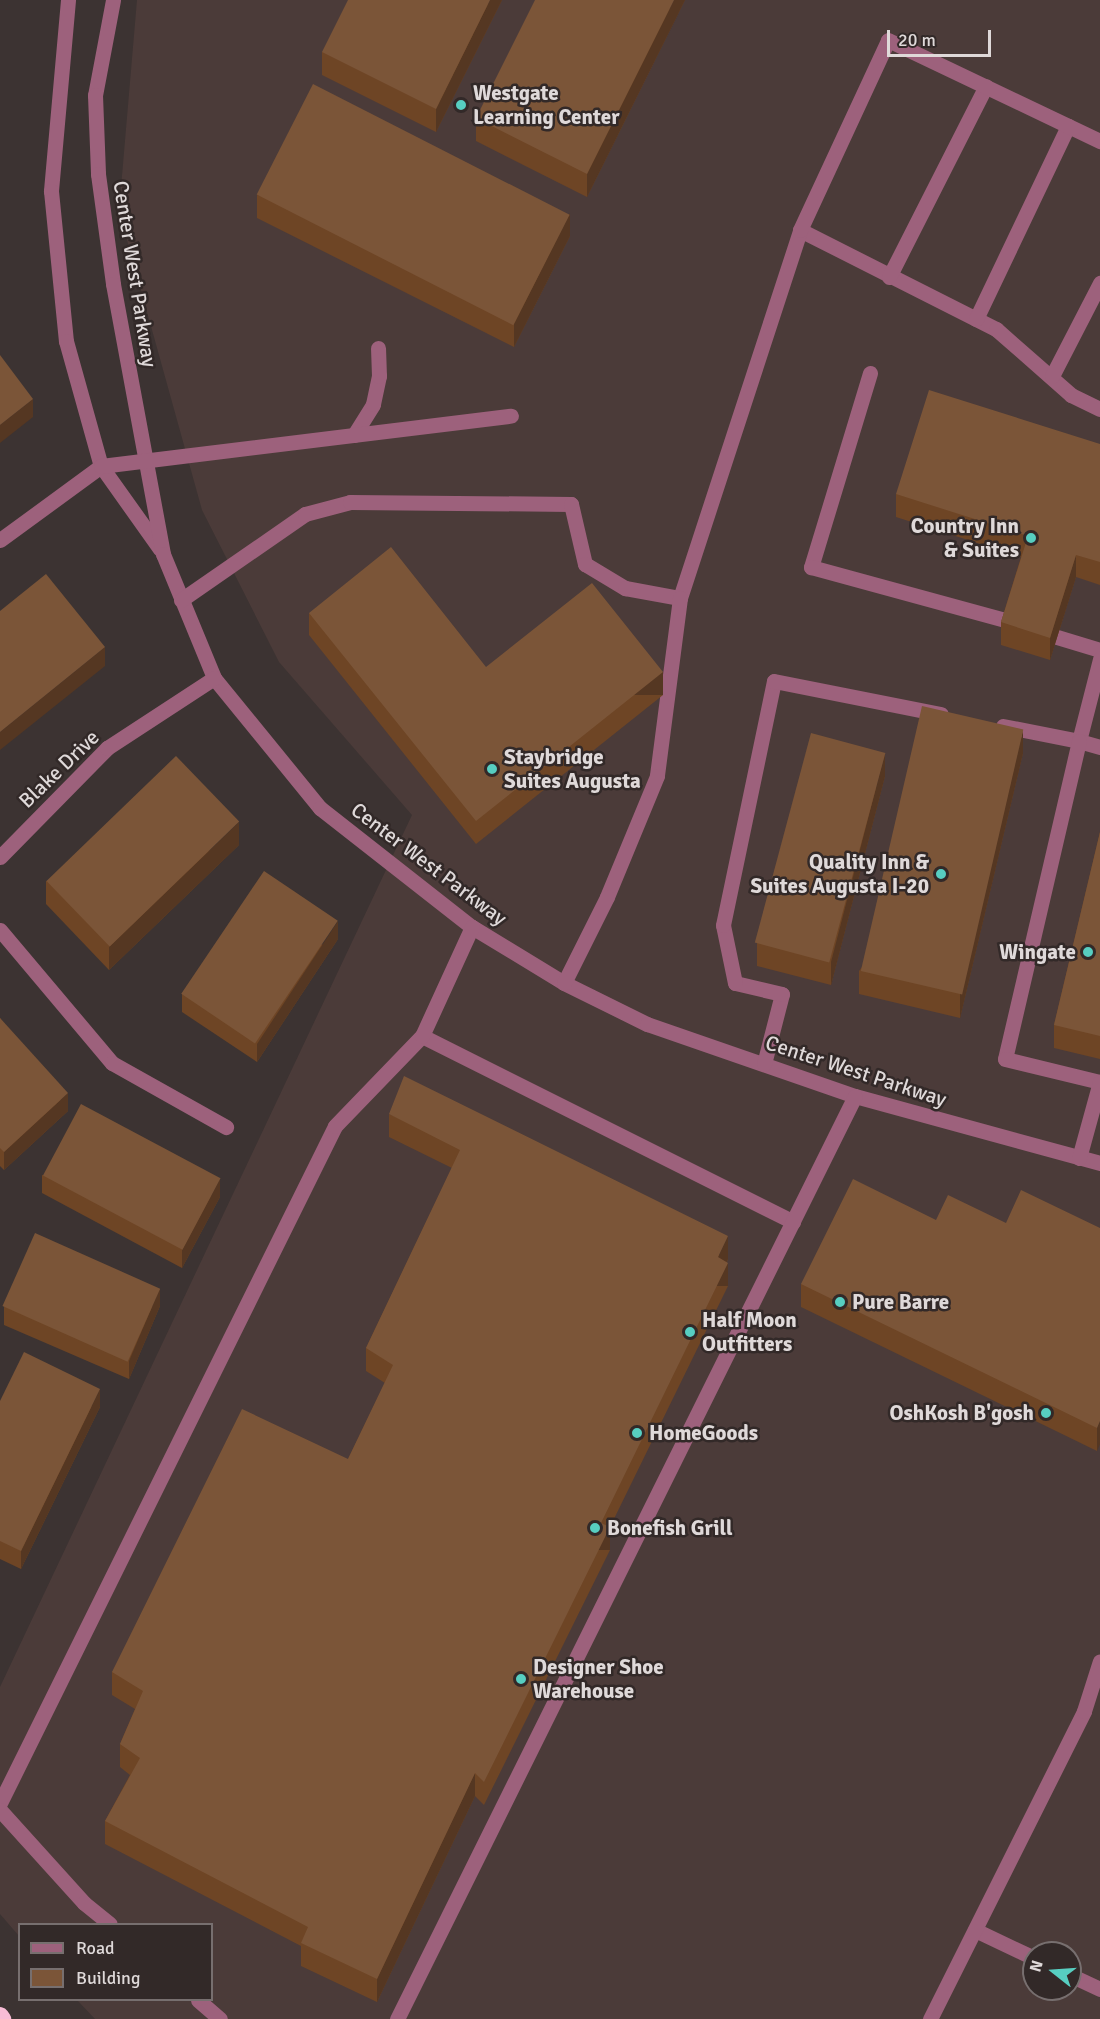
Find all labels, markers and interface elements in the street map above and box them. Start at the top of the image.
scale bar [890,18,994,56]
text: 20 m [898,29,936,51]
place label: Westgate Learning Center [473,80,619,130]
marker: Westgate Learning Center [454,98,468,112]
street label: Center West Parkway [108,179,162,369]
place label: Country Inn & Suites [911,513,1019,563]
marker: Country Inn & Suites [1024,531,1038,545]
street label: Blake Drive [14,725,104,813]
place label: Staybridge Suites Augusta [504,744,641,794]
marker: Staybridge Suites Augusta [485,762,499,776]
street label: Center West Parkway [346,797,512,931]
place label: Quality Inn & Suites Augusta I-20 [750,849,929,899]
marker: Quality Inn & Suites Augusta I-20 [934,867,948,881]
place label: Wingate [999,939,1076,965]
marker: Wingate [1081,945,1095,959]
street label: Center West Parkway [762,1030,950,1112]
place label: Pure Barre [852,1289,949,1315]
marker: Pure Barre [833,1295,847,1309]
place label: Half Moon Outfitters [702,1307,797,1357]
marker: Half Moon Outfitters [683,1325,697,1339]
place label: OshKosh B'gosh [890,1400,1034,1426]
marker: OshKosh B'gosh [1039,1406,1053,1420]
place label: HomeGoods [649,1420,758,1446]
marker: HomeGoods [630,1426,644,1440]
place label: Bonefish Grill [607,1515,733,1541]
marker: Bonefish Grill [588,1521,602,1535]
place label: Designer Shoe Warehouse [533,1654,664,1704]
marker: Designer Shoe Warehouse [514,1672,528,1686]
legend [18,1923,213,2001]
text: Road [76,1937,115,1959]
north arrow [1022,1941,1082,2001]
text: N [1026,1958,1048,1975]
text: Building [76,1967,140,1989]

